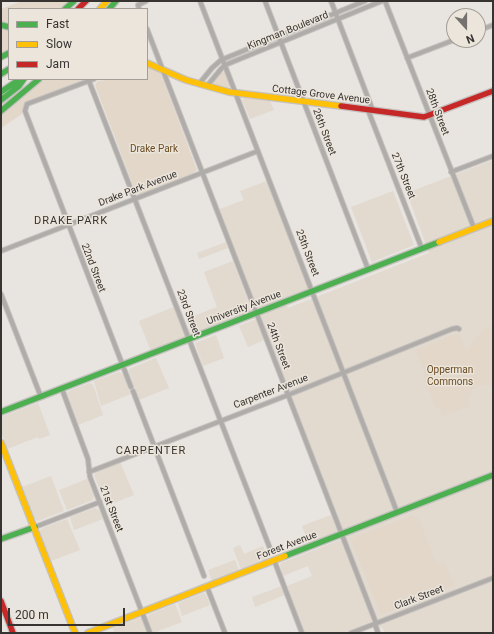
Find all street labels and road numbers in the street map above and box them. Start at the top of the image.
street label: Kingman Boulevard [246,9,330,53]
street label: Cottage Grove Avenue [271,83,371,107]
street label: 28th Street [423,87,451,137]
street label: 26th Street [310,107,338,157]
street label: 27th Street [388,151,418,201]
street label: Drake Park Avenue [97,168,179,210]
street label: 25th Street [293,228,321,278]
street label: 22nd Street [78,242,108,294]
street label: 23rd Street [174,288,202,338]
street label: University Avenue [205,288,283,328]
street label: 24th Street [264,321,292,371]
street label: Carpenter Avenue [232,372,310,412]
street label: 21st Street [97,484,125,534]
street label: Forest Avenue [255,529,319,563]
street label: Clark Street [393,583,445,613]

